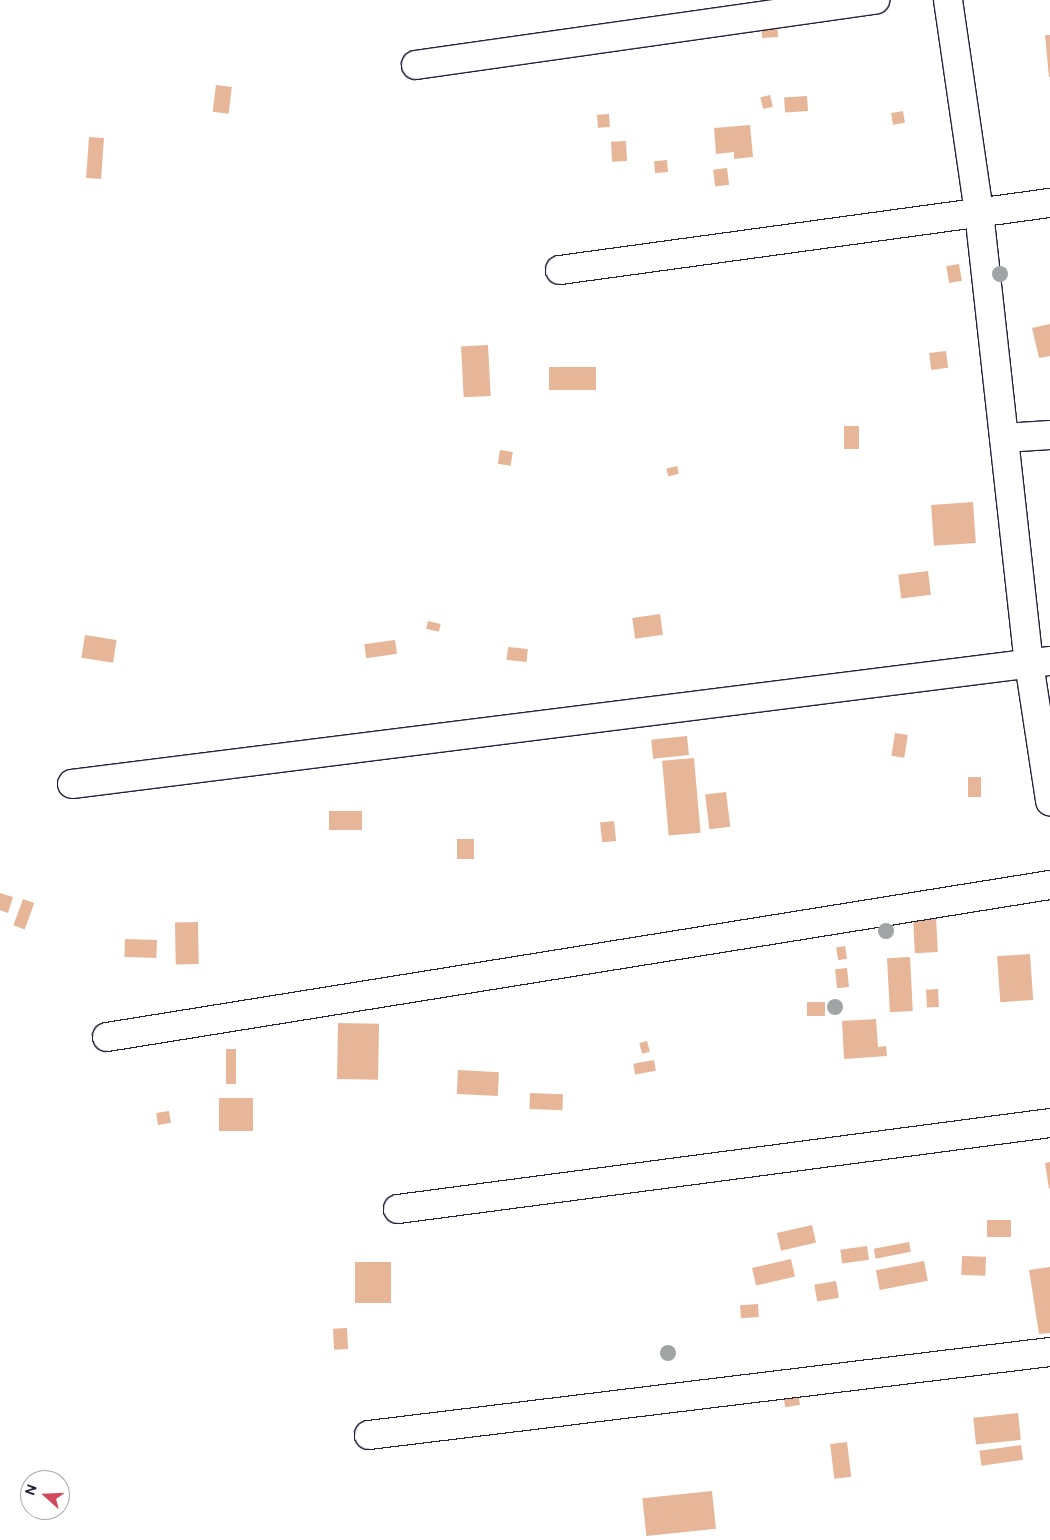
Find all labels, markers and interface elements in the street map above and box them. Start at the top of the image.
north arrow [20,1470,70,1520]
text: N [22,1482,41,1498]

